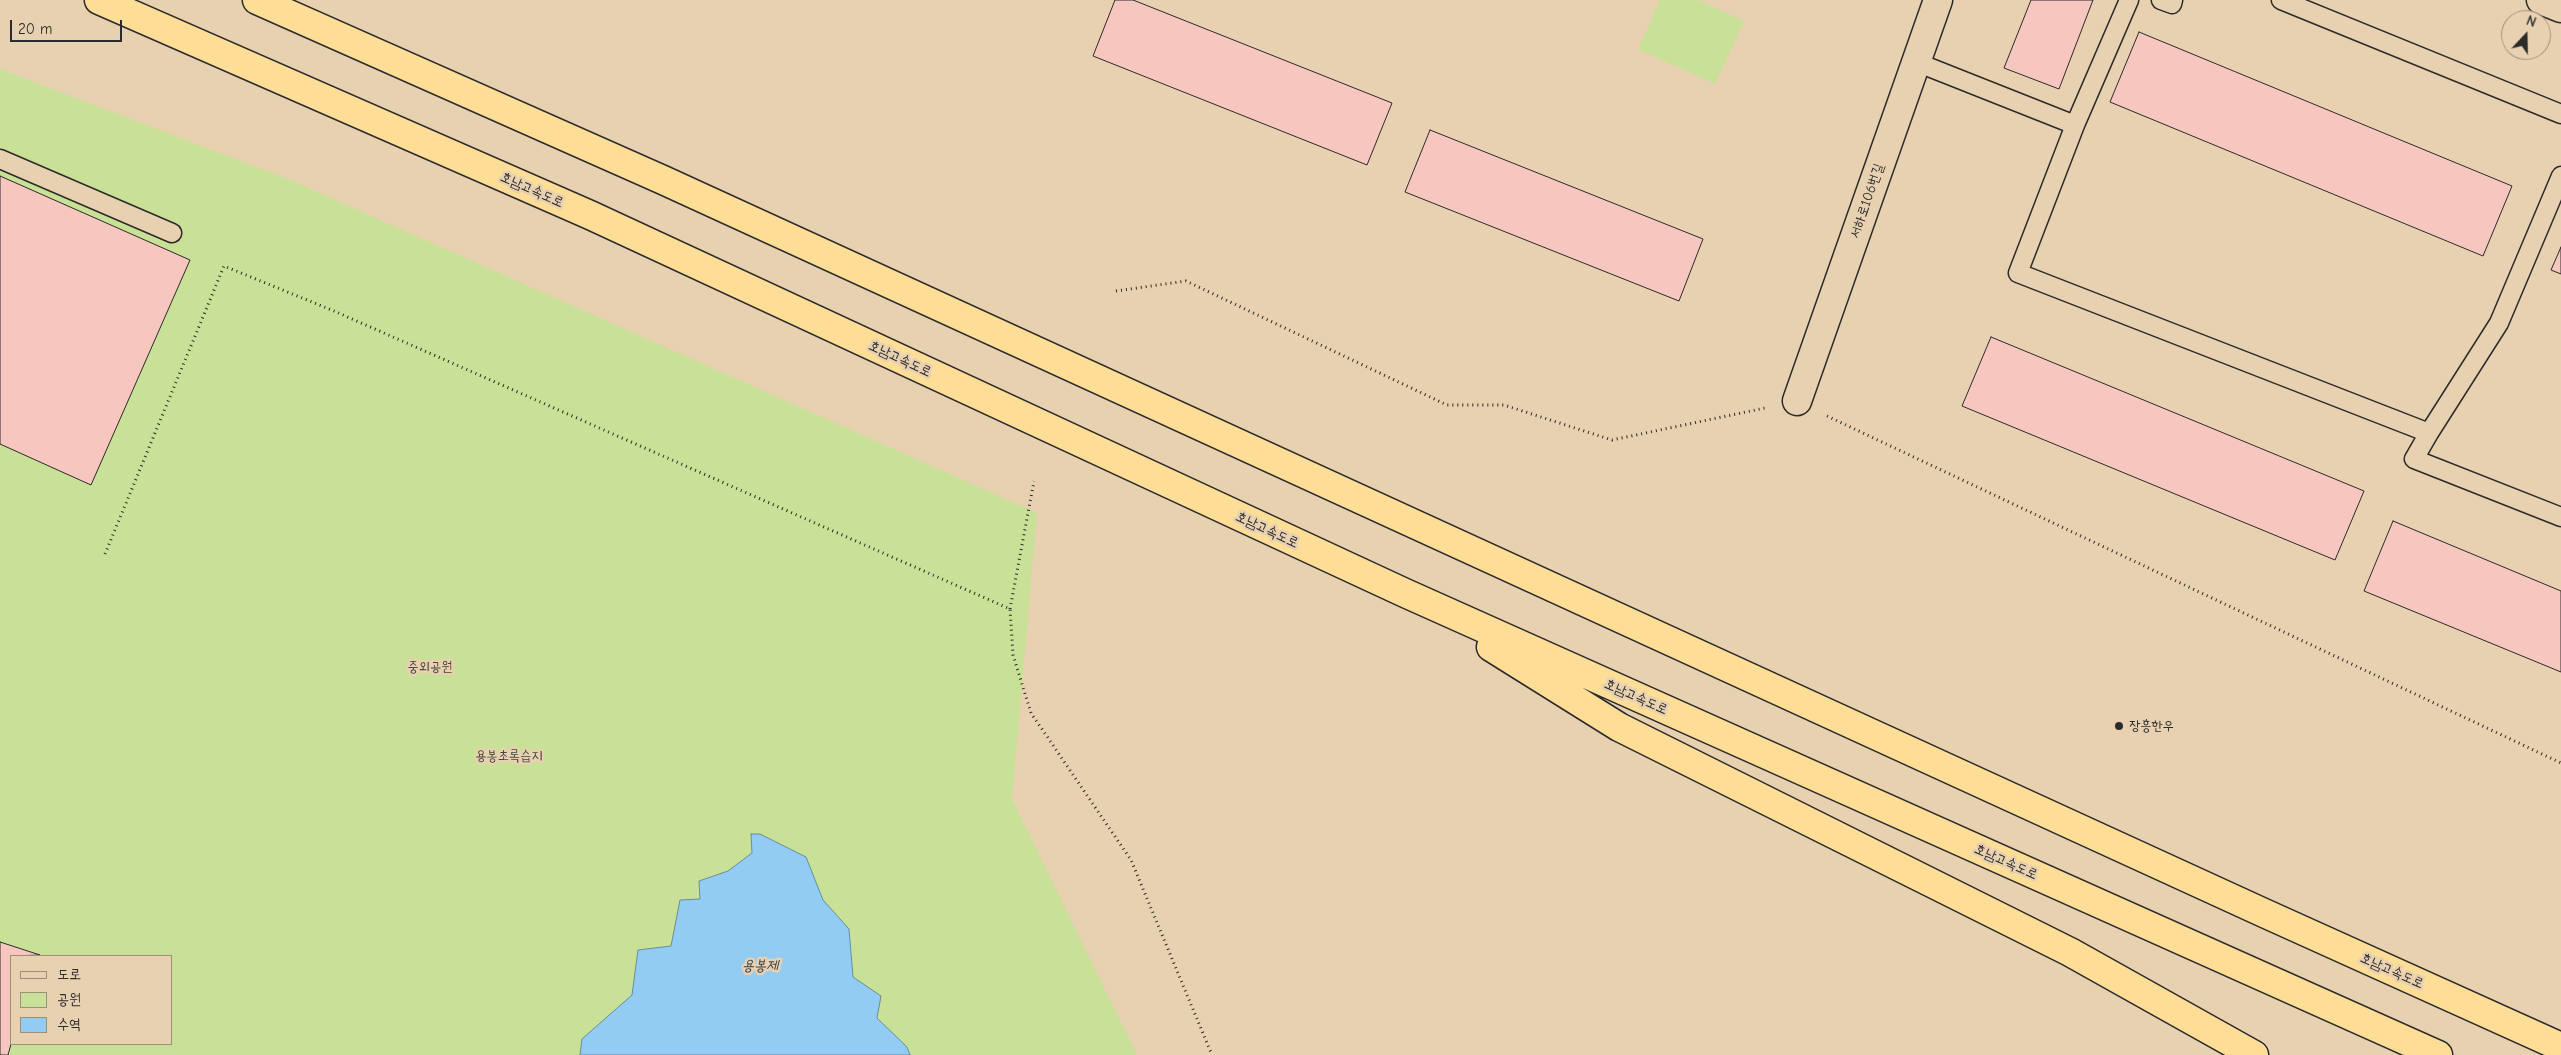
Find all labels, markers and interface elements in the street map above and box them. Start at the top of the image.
scale bar [12,10,125,42]
north arrow [2501,10,2551,60]
text: N [2524,12,2539,31]
text: 20 m [18,20,52,38]
street label: 서하로106번길 [1846,161,1888,241]
street label: 호남고속도로 [498,169,566,211]
street label: 호남고속도로 [866,337,934,381]
street label: 호남고속도로 [1233,508,1301,552]
park label: 중외공원 [407,659,453,675]
street label: 호남고속도로 [1602,676,1670,718]
place label: 장흥한우 [2129,718,2174,734]
marker: 장흥한우 [2113,720,2125,732]
park label: 용봉초록습지 [475,748,543,764]
street label: 호남고속도로 [1972,841,2040,883]
street label: 호남고속도로 [2358,950,2426,992]
legend [10,955,172,1045]
water label: 용봉제 [742,957,778,975]
text: 도로 [57,965,81,983]
text: 공원 [57,990,81,1008]
text: 수역 [57,1015,81,1033]

